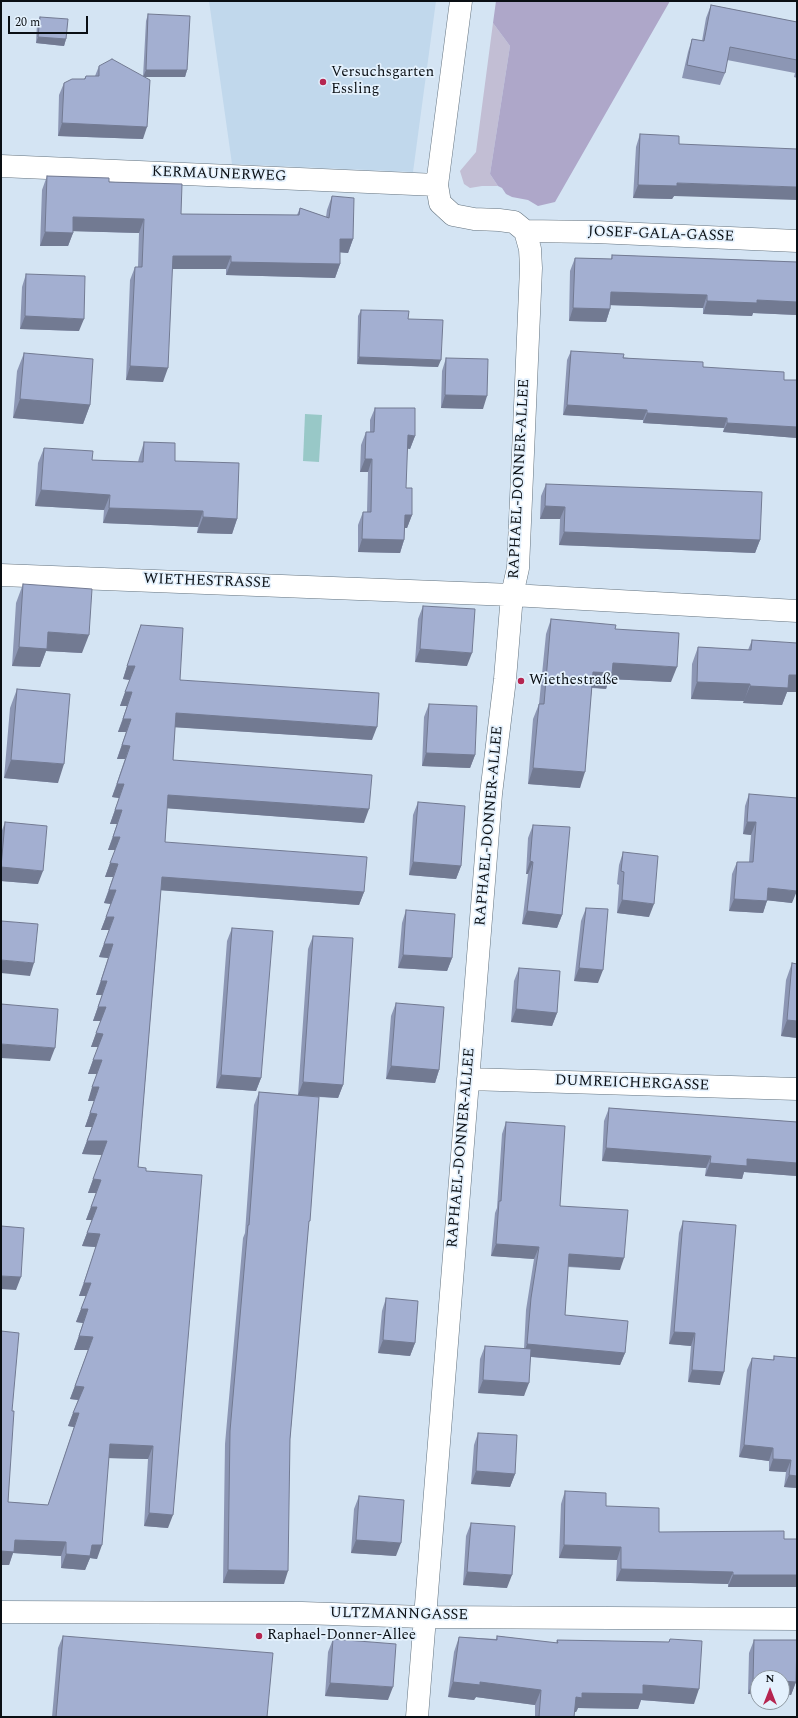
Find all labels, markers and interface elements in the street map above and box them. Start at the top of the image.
scale bar [10,8,90,34]
text: 20 m [15,13,40,32]
place label: Versuchsgarten Essling [331,64,434,99]
marker: Versuchsgarten Essling [318,77,328,87]
street label: KERMAUNERWEG [151,164,287,186]
street label: JOSEF-GALA-GASSE [587,223,735,247]
street label: RAPHAEL-DONNER-ALLEE [506,378,534,580]
street label: WIETHESTRASSE [143,571,271,593]
place label: Wiethestraße [529,672,618,690]
marker: Wiethestraße [516,676,526,686]
street label: RAPHAEL-DONNER-ALLEE [472,725,508,927]
street label: RAPHAEL-DONNER-ALLEE [444,1047,480,1249]
street label: DUMREICHERGASSE [555,1072,709,1096]
street label: ULTZMANNGASSE [330,1605,468,1625]
place label: Raphael-Donner-Allee [267,1627,416,1645]
marker: Raphael-Donner-Allee [254,1631,264,1641]
north arrow [750,1670,790,1710]
text: N [766,1670,774,1687]

